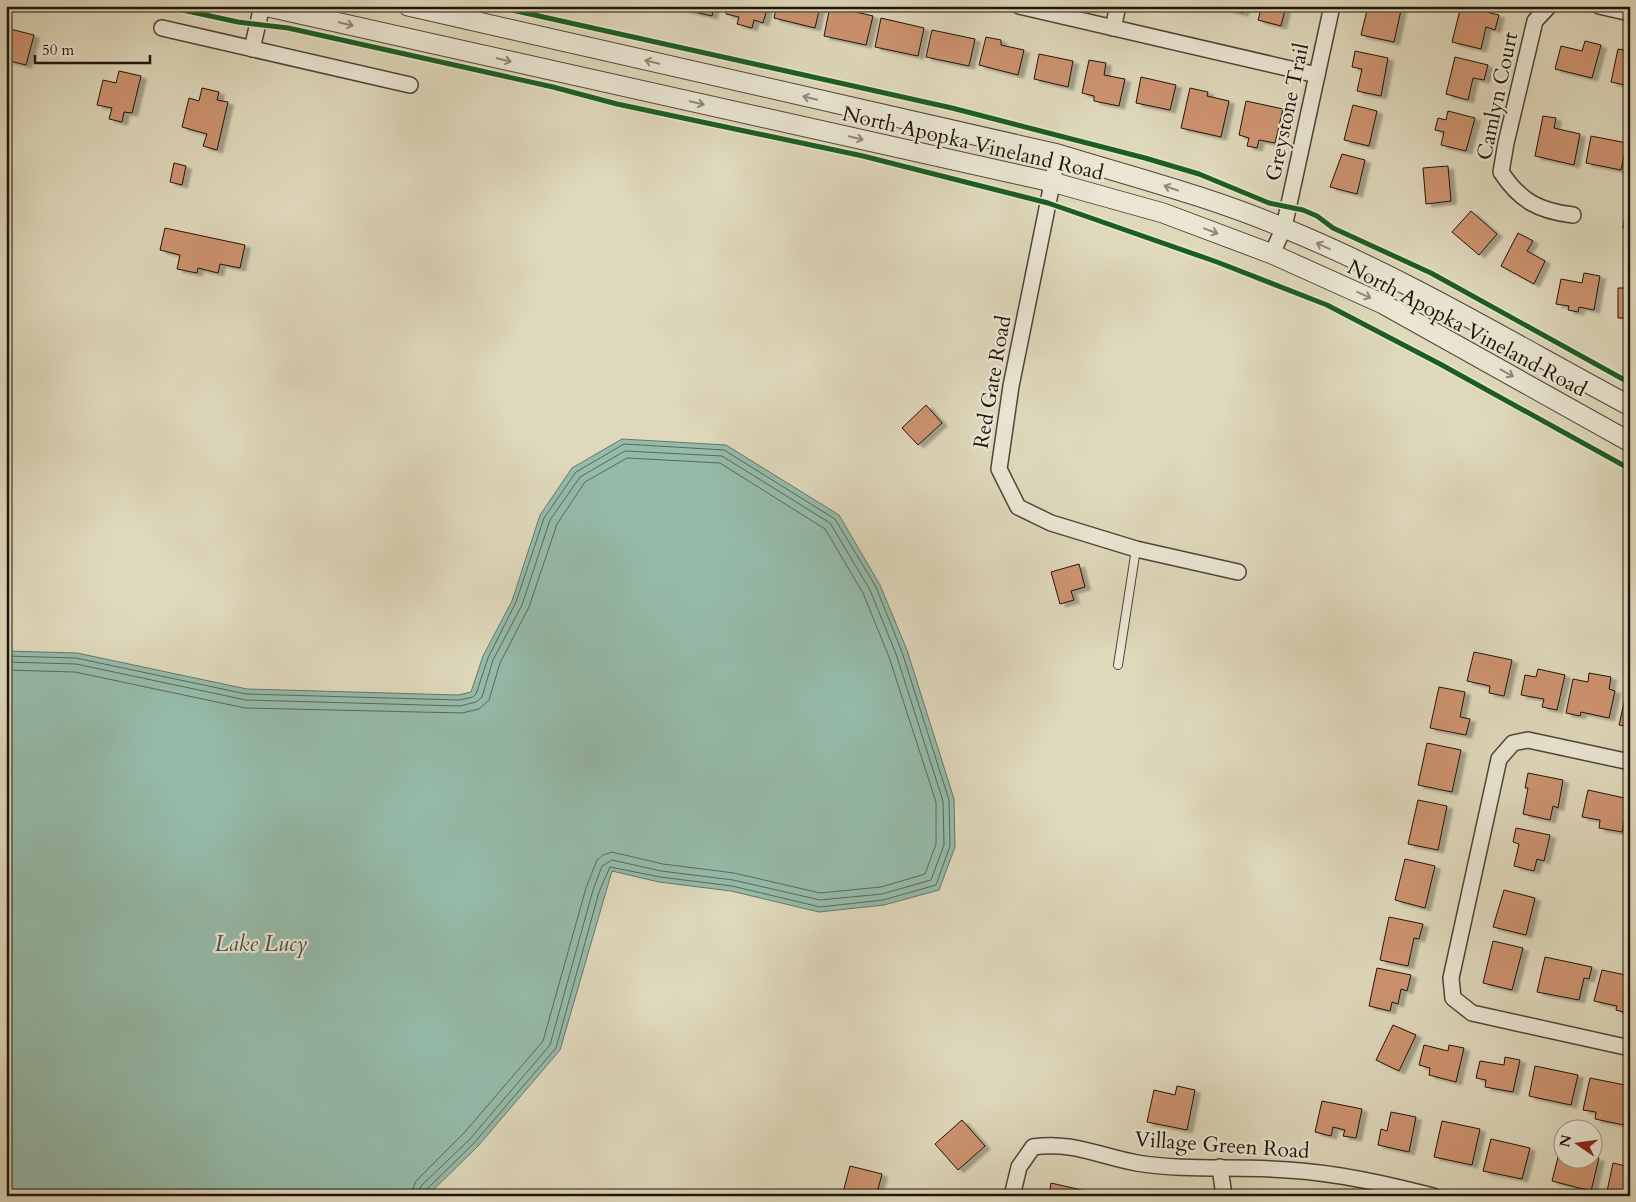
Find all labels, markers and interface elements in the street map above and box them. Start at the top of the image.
one-way arrow [337,20,353,30]
street label: Camlyn Court [1470,29,1525,163]
scale bar [35,32,150,64]
text: 50 m [42,40,74,60]
street label: Greystone Trail [1259,40,1316,184]
one-way arrow [496,56,512,65]
one-way arrow [644,57,660,66]
one-way arrow [803,92,819,102]
one-way arrow [689,99,705,108]
street label: North Apopka Vineland Road [839,99,1106,188]
one-way arrow [847,134,863,143]
one-way arrow [1163,183,1179,193]
one-way arrow [1202,227,1218,236]
one-way arrow [1316,241,1331,250]
street label: North Apopka Vineland Road [1342,253,1592,404]
one-way arrow [1356,291,1371,301]
street label: Red Gate Road [967,313,1018,451]
one-way arrow [1499,369,1514,379]
water label: Lake Lucy [215,929,307,959]
north arrow [1554,1120,1604,1170]
street label: Village Green Road [1134,1125,1310,1166]
text: N [1555,1133,1576,1149]

